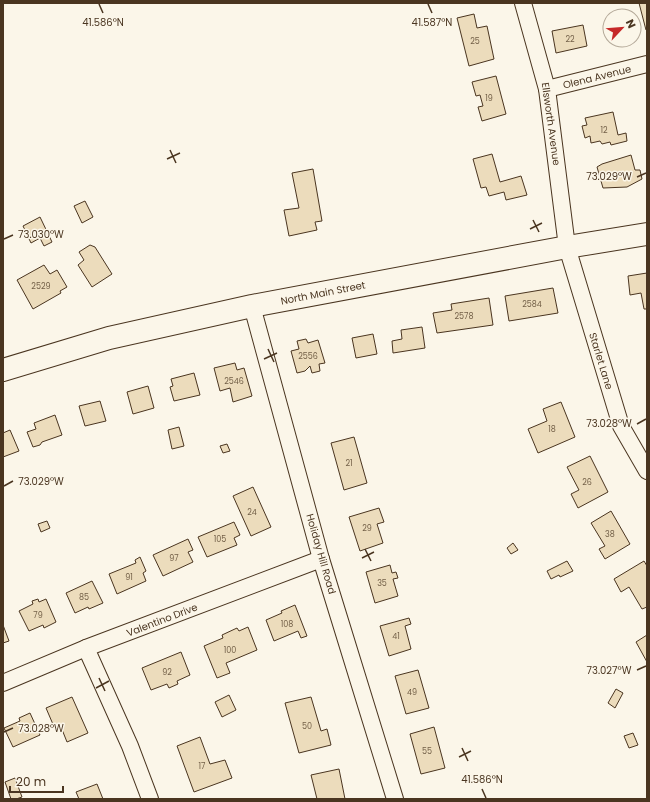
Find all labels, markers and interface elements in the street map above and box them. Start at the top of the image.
north arrow [602,8,642,48]
text: 41.586°N [82,15,124,30]
text: 41.587°N [412,15,452,30]
text: N [622,16,640,31]
house number: 22 [565,34,575,45]
house number: 25 [470,36,480,47]
street label: Olena Avenue [561,61,633,93]
street label: Ellsworth Avenue [538,81,564,167]
house number: 19 [485,93,493,104]
house number: 12 [600,125,608,136]
text: 73.029°W [586,169,632,184]
text: 73.030°W [18,227,64,242]
street label: North Main Street [279,277,367,309]
house number: 2529 [31,281,51,292]
house number: 2584 [522,299,542,310]
house number: 2578 [454,311,474,322]
street label: Starlet Lane [585,331,617,391]
house number: 2556 [298,351,318,362]
house number: 2546 [224,376,244,387]
text: 73.028°W [586,416,632,431]
house number: 18 [548,424,556,435]
house number: 21 [345,458,353,469]
text: 73.029°W [18,474,64,489]
house number: 26 [582,477,592,488]
house number: 24 [247,507,257,518]
street label: Holiday Hill Road [302,512,340,596]
house number: 29 [362,523,372,534]
house number: 38 [605,529,615,540]
house number: 105 [214,534,226,545]
house number: 97 [169,553,179,564]
house number: 91 [125,572,133,583]
house number: 35 [377,578,387,589]
house number: 85 [79,592,89,603]
street label: Valentino Drive [124,600,200,640]
house number: 79 [33,610,43,621]
house number: 108 [281,619,293,630]
house number: 41 [392,631,400,642]
house number: 100 [224,645,236,656]
text: 73.027°W [587,663,632,678]
house number: 92 [162,667,172,678]
house number: 49 [407,687,417,698]
text: 73.028°W [18,721,64,736]
house number: 50 [302,721,312,732]
house number: 55 [422,746,432,757]
house number: 17 [199,761,206,772]
scale bar [10,768,63,794]
text: 41.586°N [461,772,503,787]
text: 20 m [16,773,46,790]

